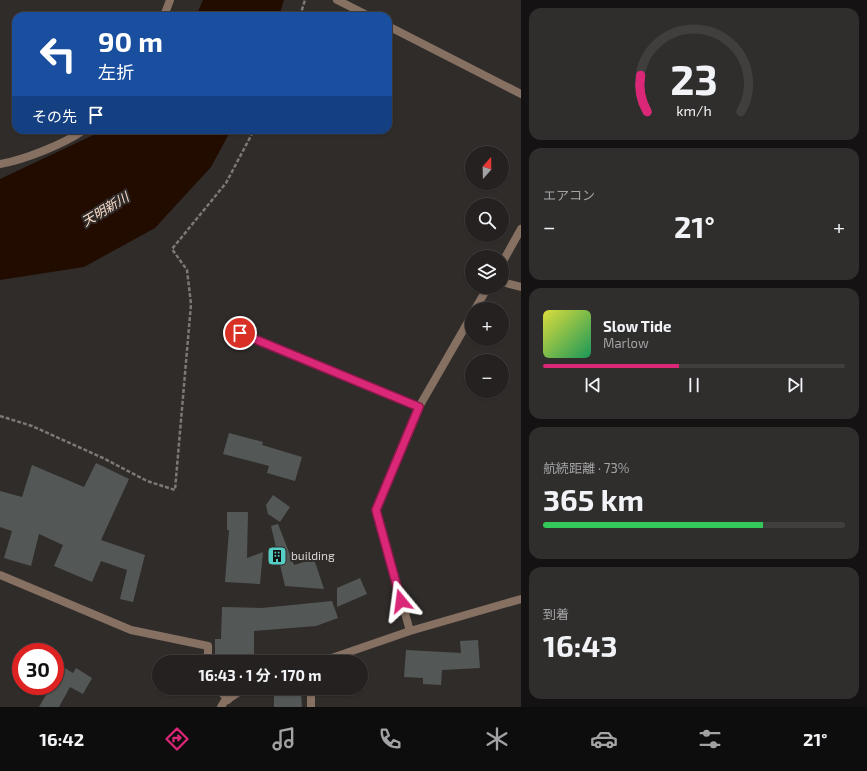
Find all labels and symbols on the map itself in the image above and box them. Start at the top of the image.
north arrow [465,146,509,190]
water label: 天明新川 [79,188,133,229]
pin [223,316,257,350]
building icon: building [266,545,288,567]
place label: building [291,548,335,562]
position arrow [380,580,422,622]
speed limit sign: 30 [12,643,64,695]

